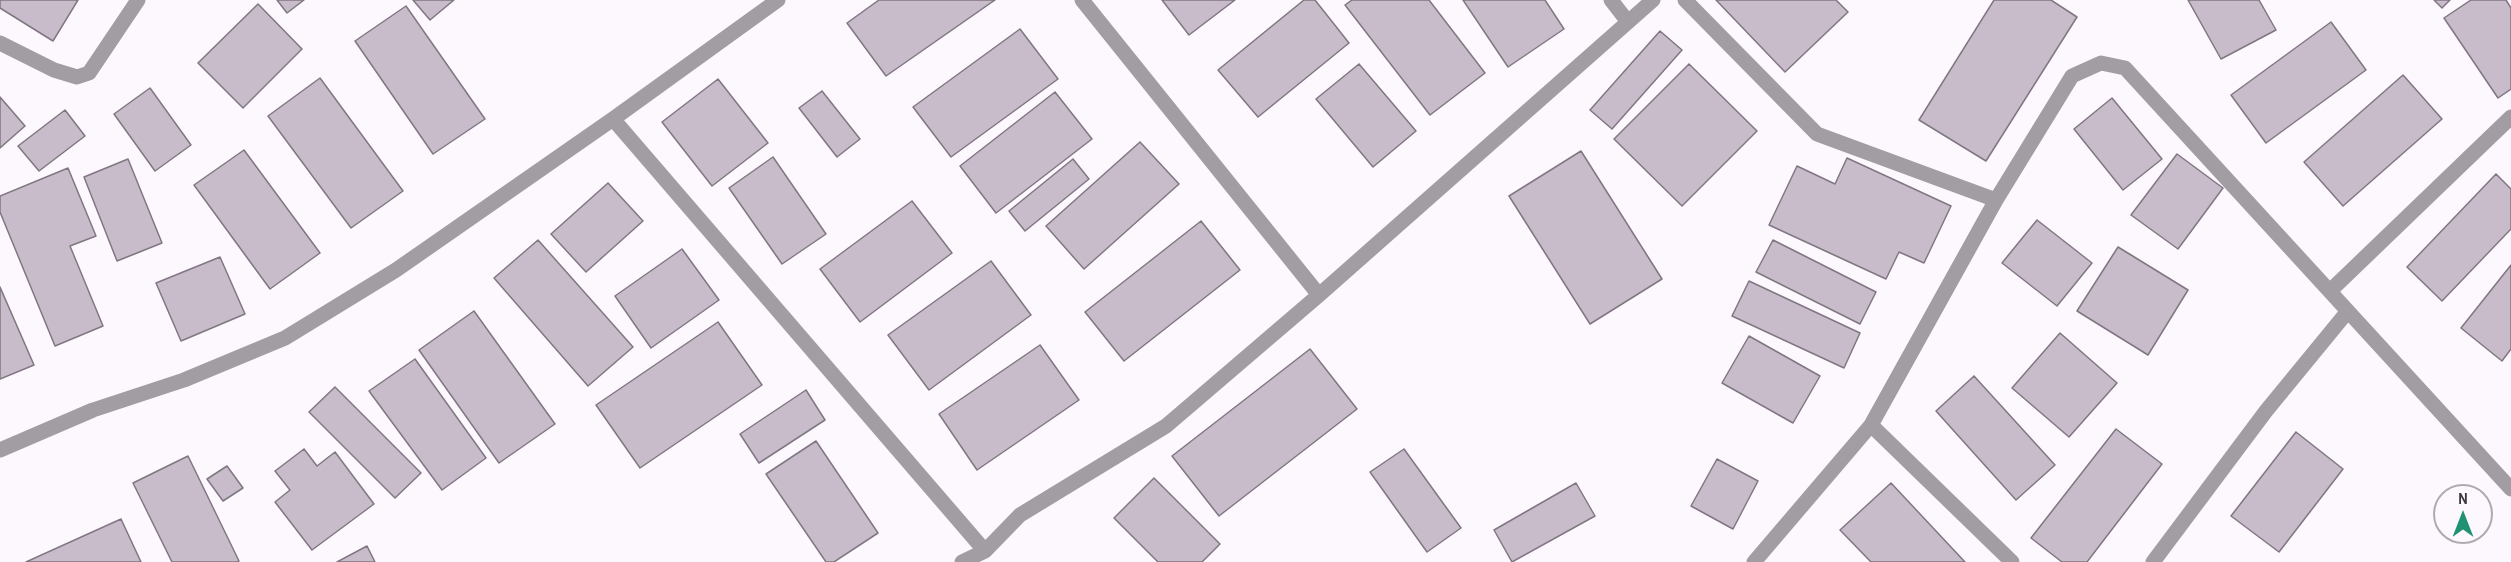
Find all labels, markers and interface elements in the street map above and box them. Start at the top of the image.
north arrow [2433,484,2493,544]
text: N [2458,487,2468,509]

